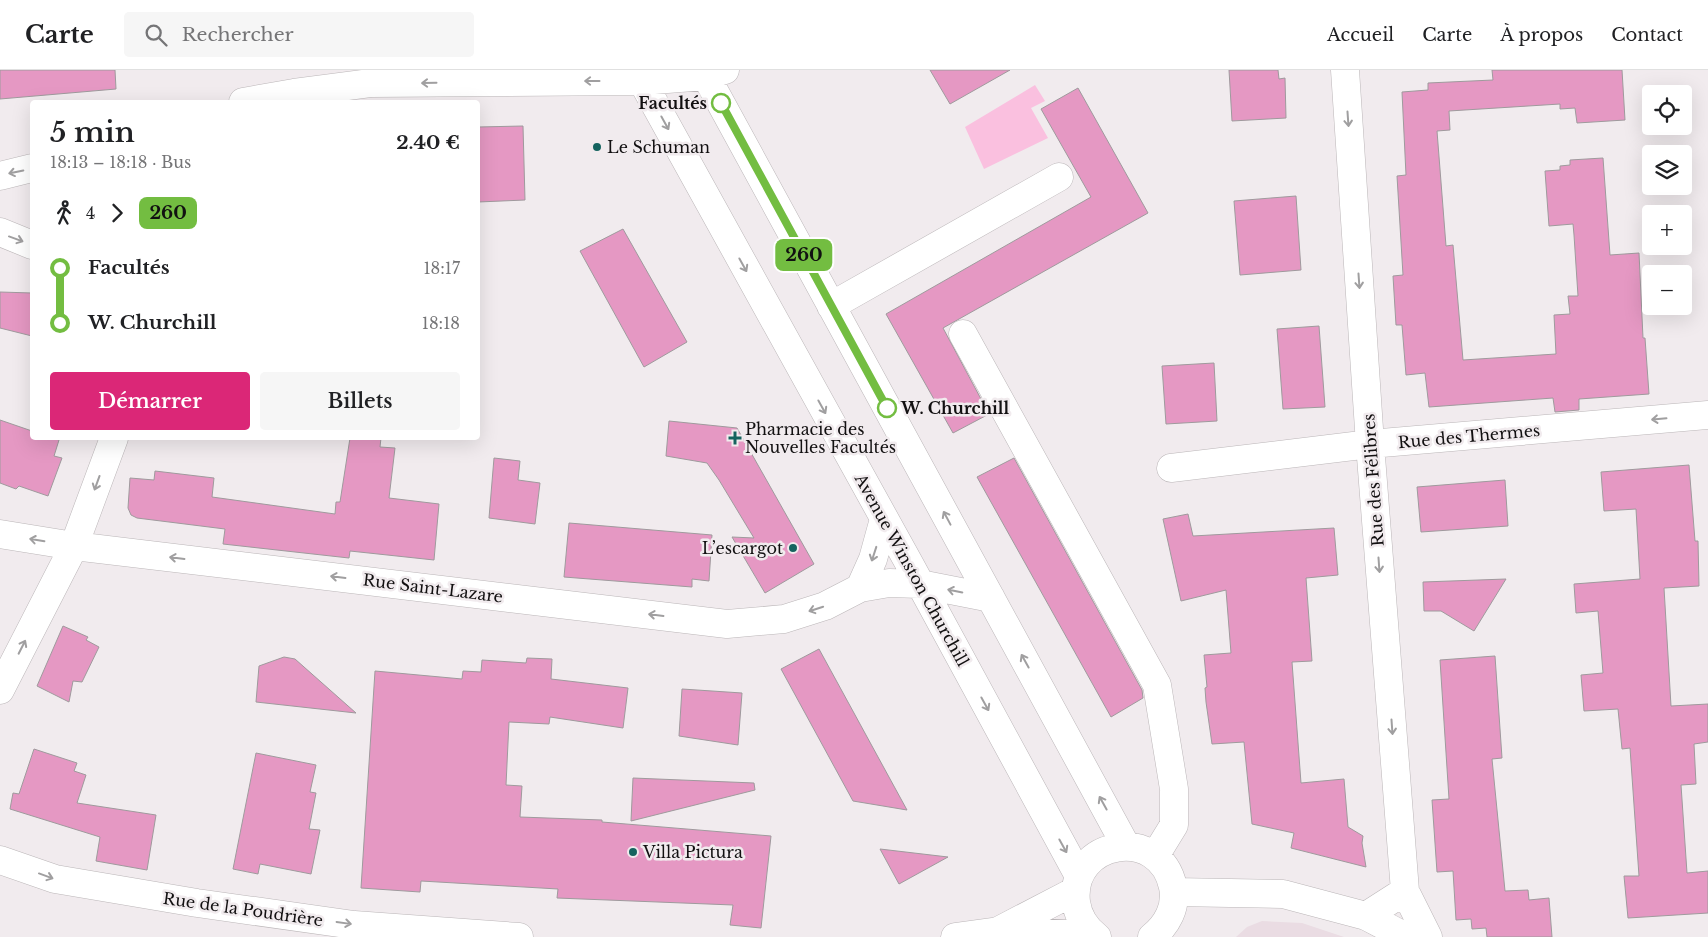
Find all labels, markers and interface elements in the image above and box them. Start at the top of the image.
search box [124,12,474,57]
text: Carte [25,20,94,49]
icon: search [142,21,170,49]
text: Rechercher [182,23,294,46]
text: Accueil [1327,24,1394,46]
text: Carte [1422,24,1472,46]
text: À propos [1500,24,1583,46]
text: Contact [1611,24,1683,46]
one-way arrow [584,76,600,86]
one-way arrow [422,78,438,88]
map controls [1642,85,1692,315]
button: locate [1642,85,1692,135]
place label: Facultés [638,93,707,113]
marker: Facultés [711,93,731,113]
one-way arrow [1343,110,1353,126]
text: 5 min [50,115,135,150]
one-way arrow [660,115,670,130]
text: 2.40 € [396,131,460,154]
place label: Le Schuman [607,137,710,157]
marker: Le Schuman [591,141,603,153]
button: layers [1642,145,1692,195]
text: 18:13 – 18:18 · Bus [50,152,191,172]
one-way arrow [9,168,25,178]
icon: walk [50,199,78,227]
icon: forward [103,199,131,227]
text: 260 [149,202,187,224]
text: 4 [86,203,95,223]
button: + [1642,205,1692,255]
one-way arrow [8,235,23,244]
line badge: 260 [775,239,833,271]
text: 260 [785,244,823,266]
text: Facultés [88,256,170,279]
one-way arrow [739,257,749,272]
text: 18:17 [423,258,460,278]
button: − [1642,265,1692,315]
one-way arrow [1354,272,1364,288]
text: W. Churchill [88,311,216,334]
text: 18:18 [422,313,460,333]
button: Démarrer [50,372,250,430]
button: Billets [260,372,460,430]
marker: W. Churchill [877,398,897,418]
place label: W. Churchill [900,398,1010,418]
one-way arrow [818,400,828,414]
street label: Rue des Félibres [1358,413,1388,547]
one-way arrow [1652,415,1668,424]
place label: Pharmacie des Nouvelles Facultés [745,419,896,457]
street label: Rue des Thermes [1397,420,1541,452]
marker: Pharmacie des Nouvelles Facultés [729,432,741,444]
street label: Avenue Winston Churchill [850,469,973,670]
one-way arrow [92,475,101,490]
one-way arrow [942,511,952,525]
one-way arrow [29,534,45,544]
place label: L’escargot [702,538,783,558]
marker: L’escargot [787,542,799,554]
one-way arrow [869,546,878,561]
one-way arrow [169,553,185,563]
one-way arrow [1375,557,1384,573]
street label: Rue Saint-Lazare [362,569,504,607]
one-way arrow [330,572,346,582]
one-way arrow [948,586,964,595]
one-way arrow [808,604,824,614]
one-way arrow [648,610,664,620]
one-way arrow [18,640,27,655]
one-way arrow [1020,653,1030,668]
one-way arrow [980,696,990,711]
one-way arrow [1387,719,1397,735]
one-way arrow [1098,796,1108,811]
one-way arrow [1058,839,1068,854]
place label: Villa Pictura [642,842,743,862]
marker: Villa Pictura [627,846,639,858]
one-way arrow [38,872,53,881]
street label: Rue de la Poudrière [162,888,324,930]
one-way arrow [336,919,352,929]

